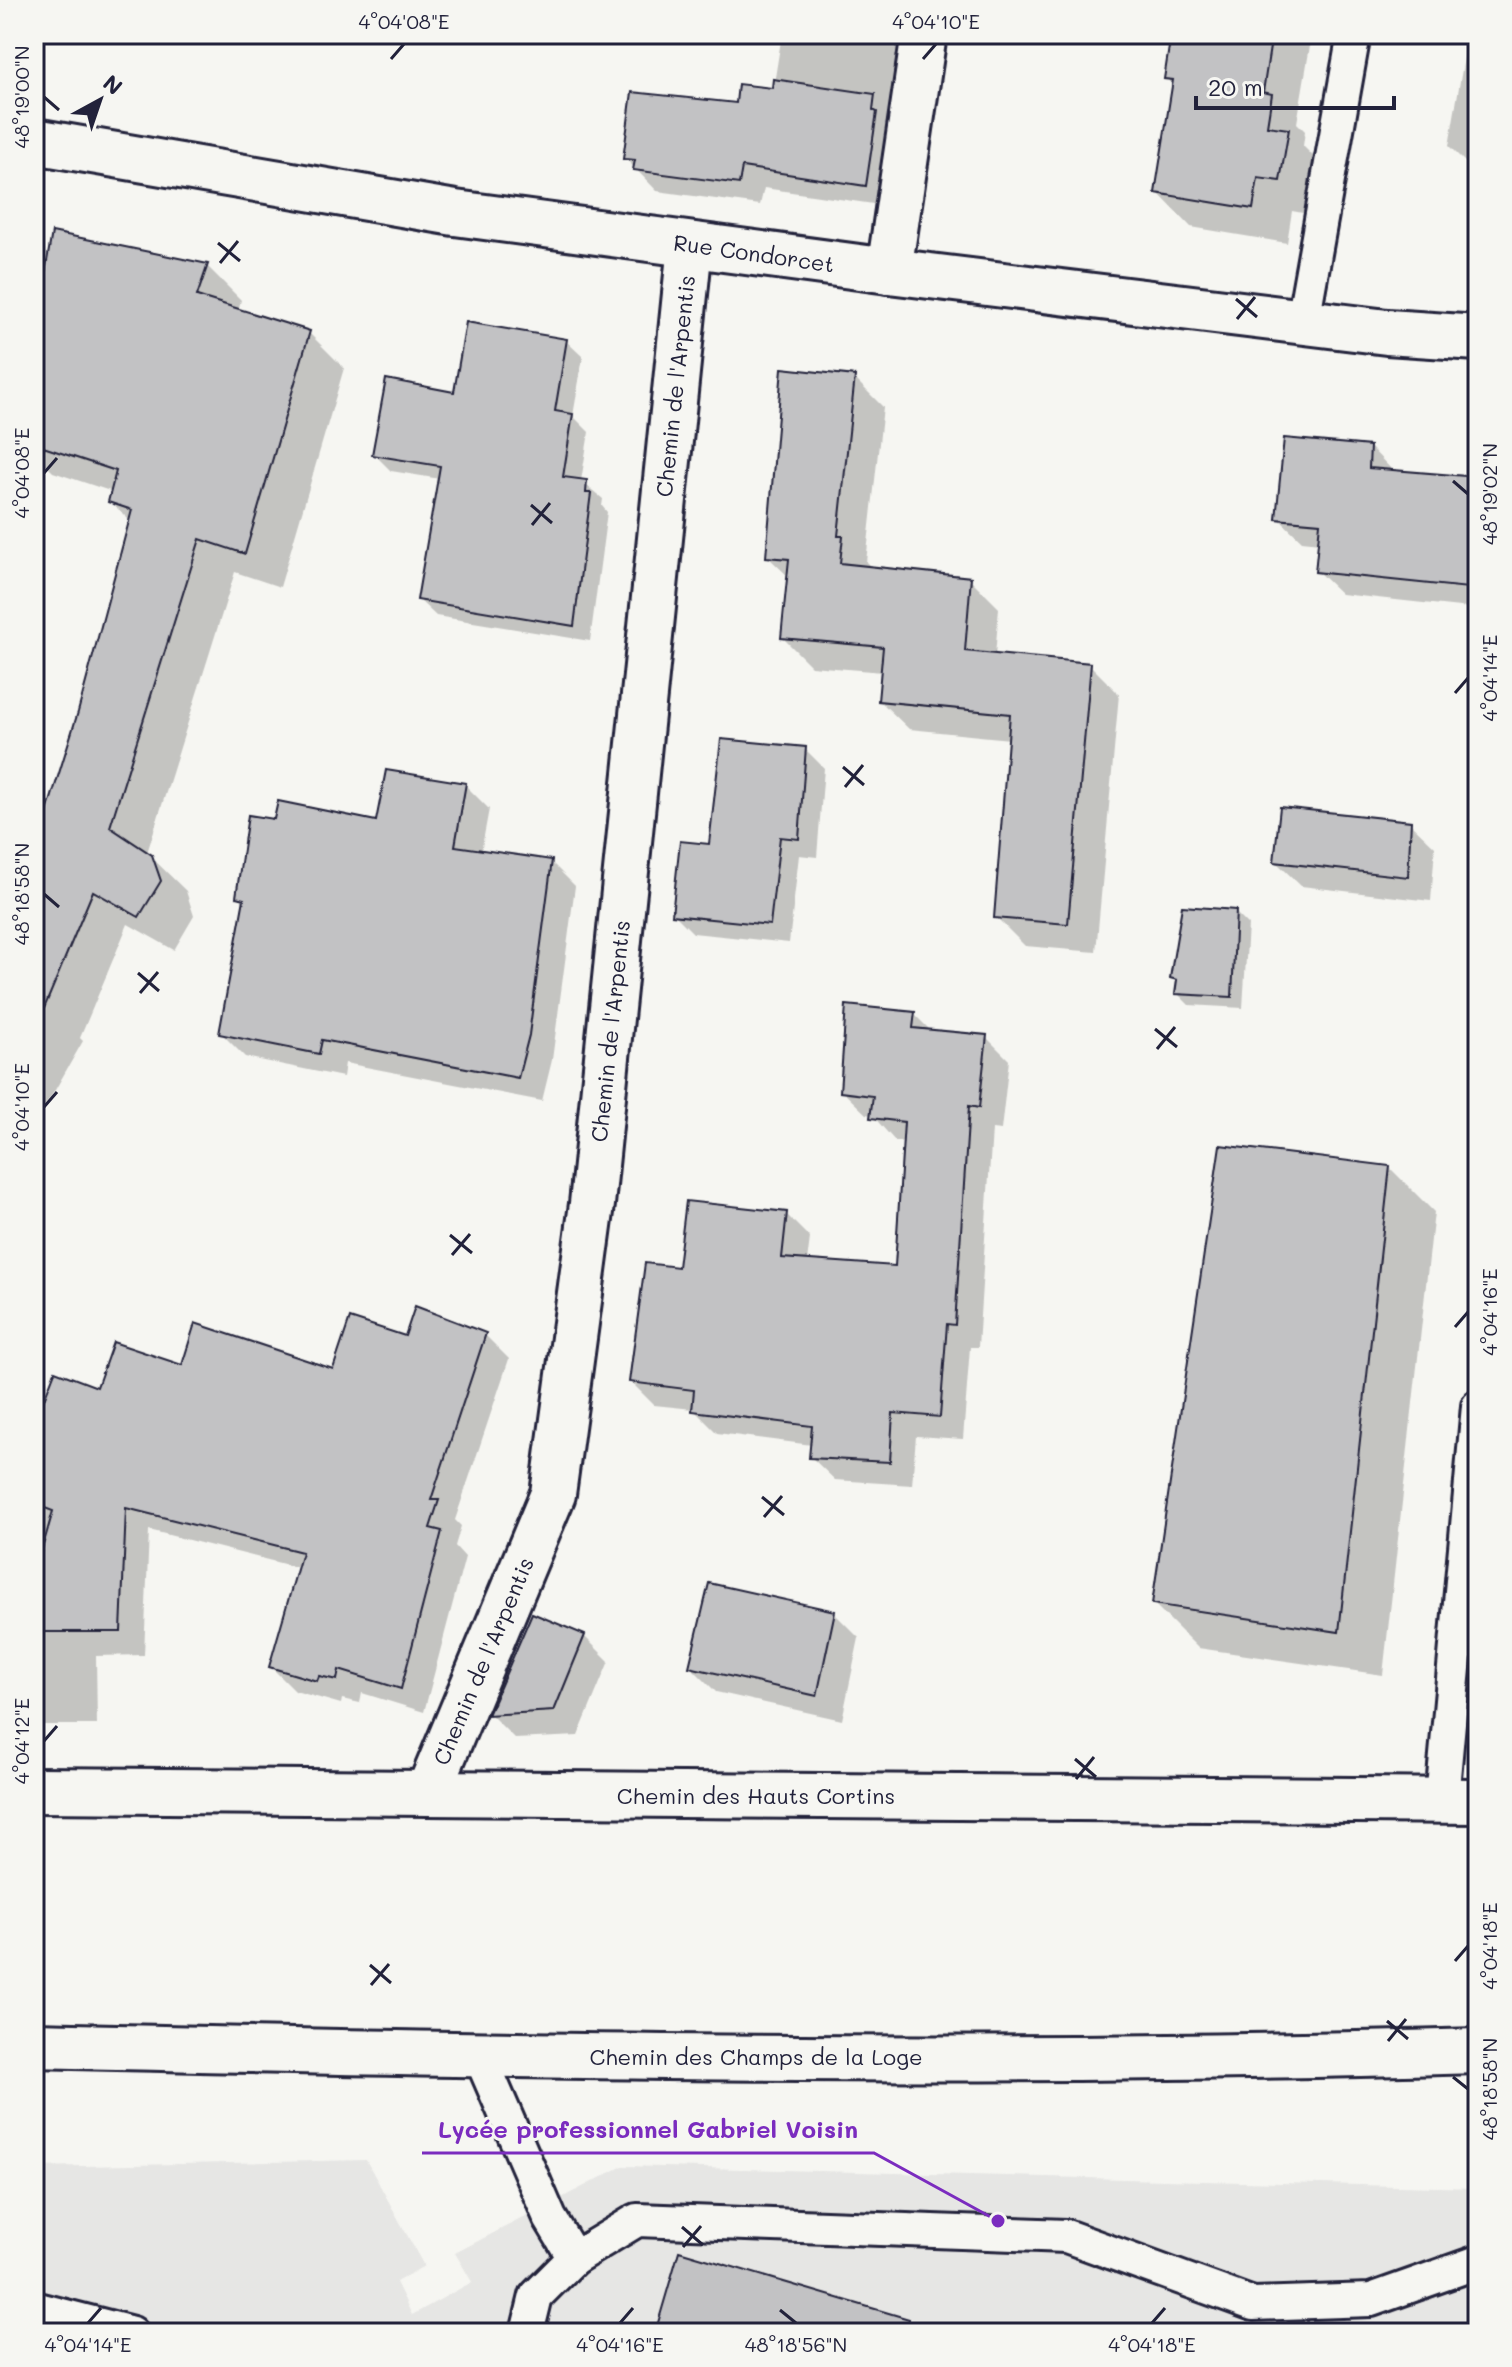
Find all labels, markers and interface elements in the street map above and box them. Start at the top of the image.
text: 4°04'08"E [359,8,449,34]
text: 4°04'10"E [892,8,980,34]
text: 48°19'00"N [8,45,34,149]
north arrow [60,60,140,140]
scale bar [1196,60,1394,110]
text: N [97,68,129,101]
text: 20 m [1208,71,1263,102]
street label: Rue Condorcet [672,227,836,279]
street label: Chemin de l'Arpentis [649,274,701,498]
text: 4°04'08"E [8,428,34,518]
text: 48°19'02"N [1476,443,1502,545]
text: 4°04'14"E [1476,634,1502,722]
text: 48°18'58"N [8,843,34,945]
street label: Chemin de l'Arpentis [584,919,636,1143]
text: 4°04'10"E [8,1063,34,1151]
text: 4°04'16"E [1476,1268,1502,1356]
street label: Chemin de l'Arpentis [426,1553,540,1769]
text: 4°04'12"E [8,1698,34,1784]
street label: Chemin des Hauts Cortins [617,1781,895,1810]
text: 4°04'18"E [1476,1902,1502,1990]
text: 48°18'58"N [1476,2038,1502,2140]
street label: Chemin des Champs de la Loge [589,2042,923,2071]
callout: Lycée professionnel Gabriel Voisin [422,2105,874,2153]
text: Lycée professionnel Gabriel Voisin [438,2113,858,2144]
text: 4°04'14"E [44,2331,132,2357]
text: 4°04'16"E [576,2331,664,2357]
text: 48°18'56"N [745,2331,847,2357]
text: 4°04'18"E [1108,2331,1196,2357]

